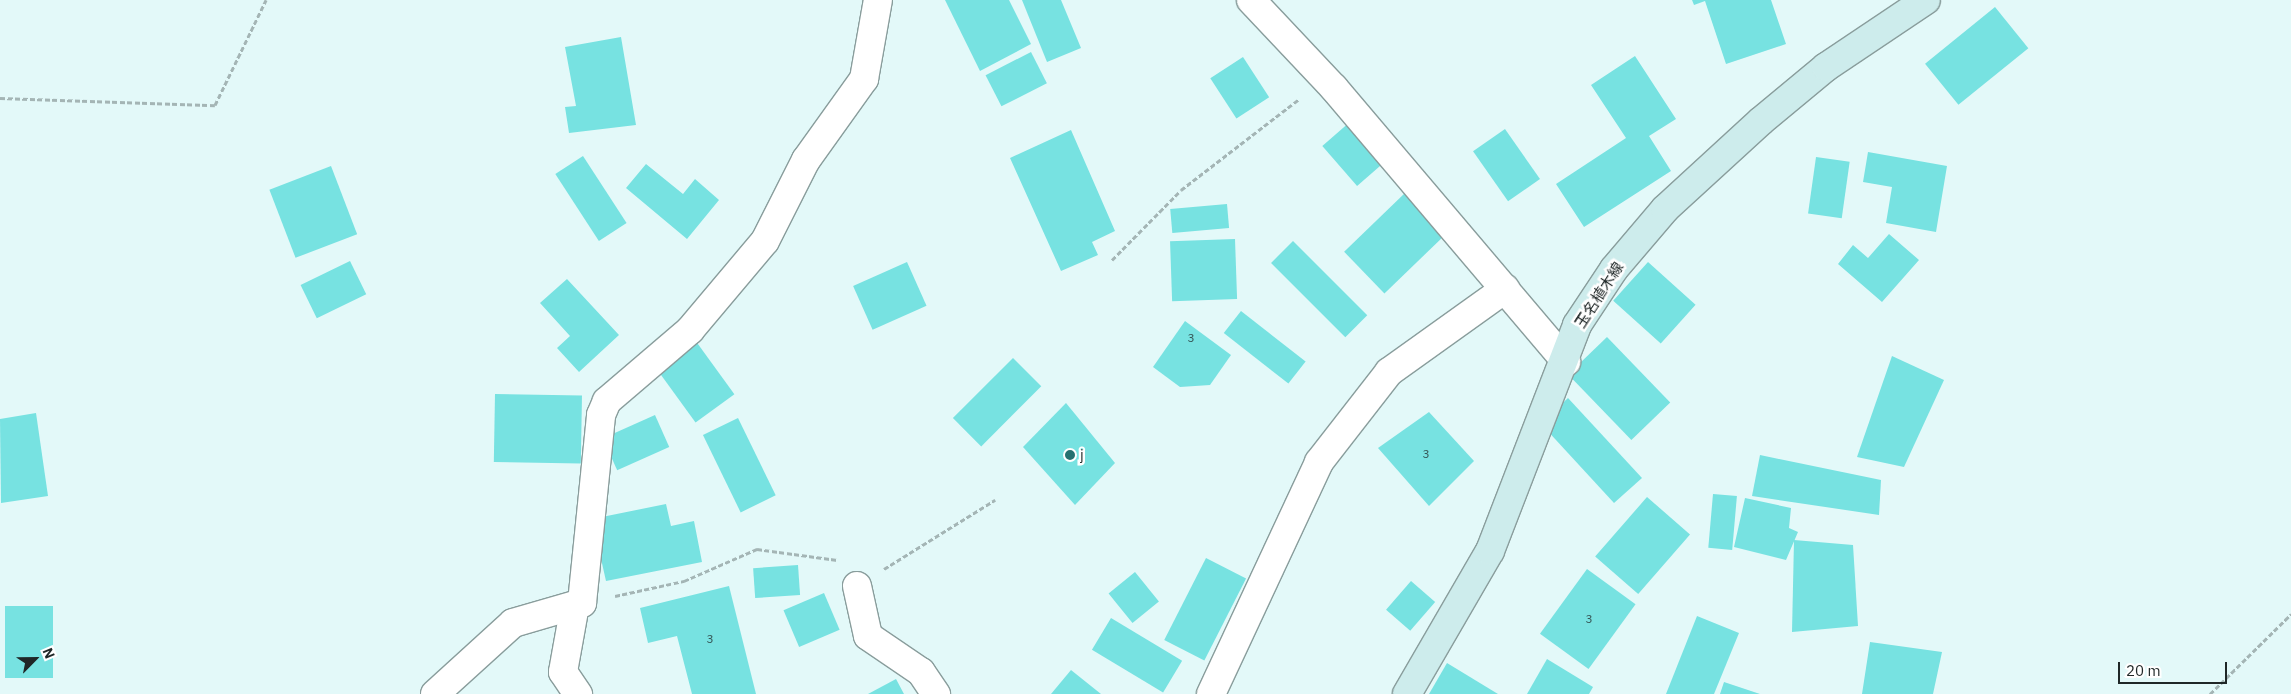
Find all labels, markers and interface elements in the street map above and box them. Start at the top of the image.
street label: 玉名植木線 [1571,259,1627,331]
house number: 3 [1187,331,1195,345]
place label: j [1080,446,1084,464]
house number: 3 [1422,447,1430,461]
marker: j [1064,449,1076,461]
house number: 3 [1585,612,1593,626]
house number: 3 [706,632,714,646]
north arrow [10,634,60,684]
text: N [39,645,59,661]
scale bar [2121,652,2230,684]
text: 20 m [2126,661,2161,680]

